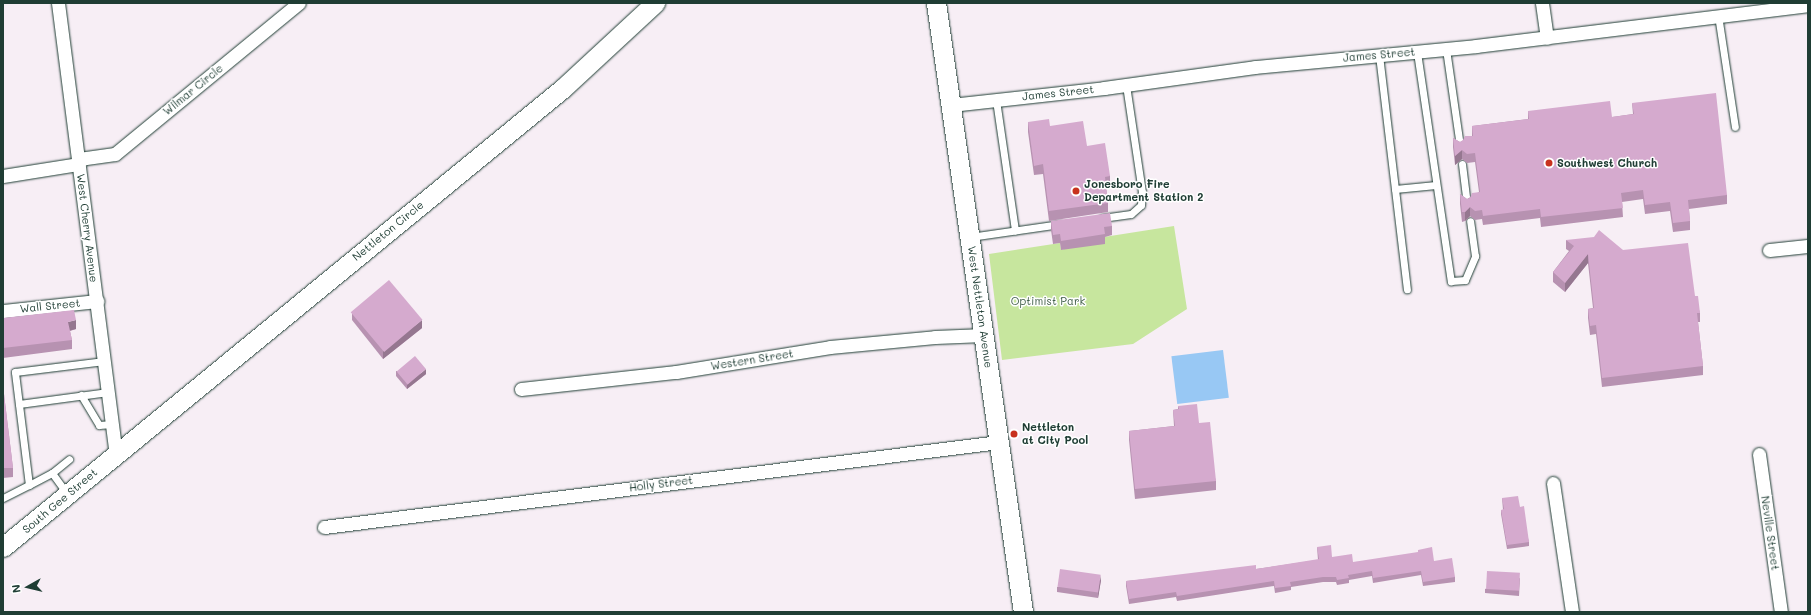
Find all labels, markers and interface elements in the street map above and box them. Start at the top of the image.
street label: James Street [1342,45,1416,65]
street label: Wilmar Circle [160,62,226,118]
street label: James Street [1021,83,1095,103]
place label: Southwest Church [1557,156,1657,170]
marker: Southwest Church [1544,158,1554,168]
street label: West Cherry Avenue [74,173,100,283]
place label: Jonesboro Fire Department Station 2 [1084,178,1203,204]
marker: Jonesboro Fire Department Station 2 [1071,186,1081,196]
street label: Nettleton Circle [350,198,426,264]
street label: West Nettleton Avenue [965,245,995,369]
park label: Optimist Park [1011,294,1085,308]
street label: Wall Street [19,296,81,316]
street label: Western Street [710,347,794,373]
place label: Nettleton at City Pool [1022,421,1088,447]
marker: Nettleton at City Pool [1009,429,1019,439]
street label: South Gee Street [20,466,100,536]
street label: Holly Street [628,474,694,494]
street label: Neville Street [1758,495,1782,571]
north arrow [8,567,48,607]
text: N [8,584,24,594]

